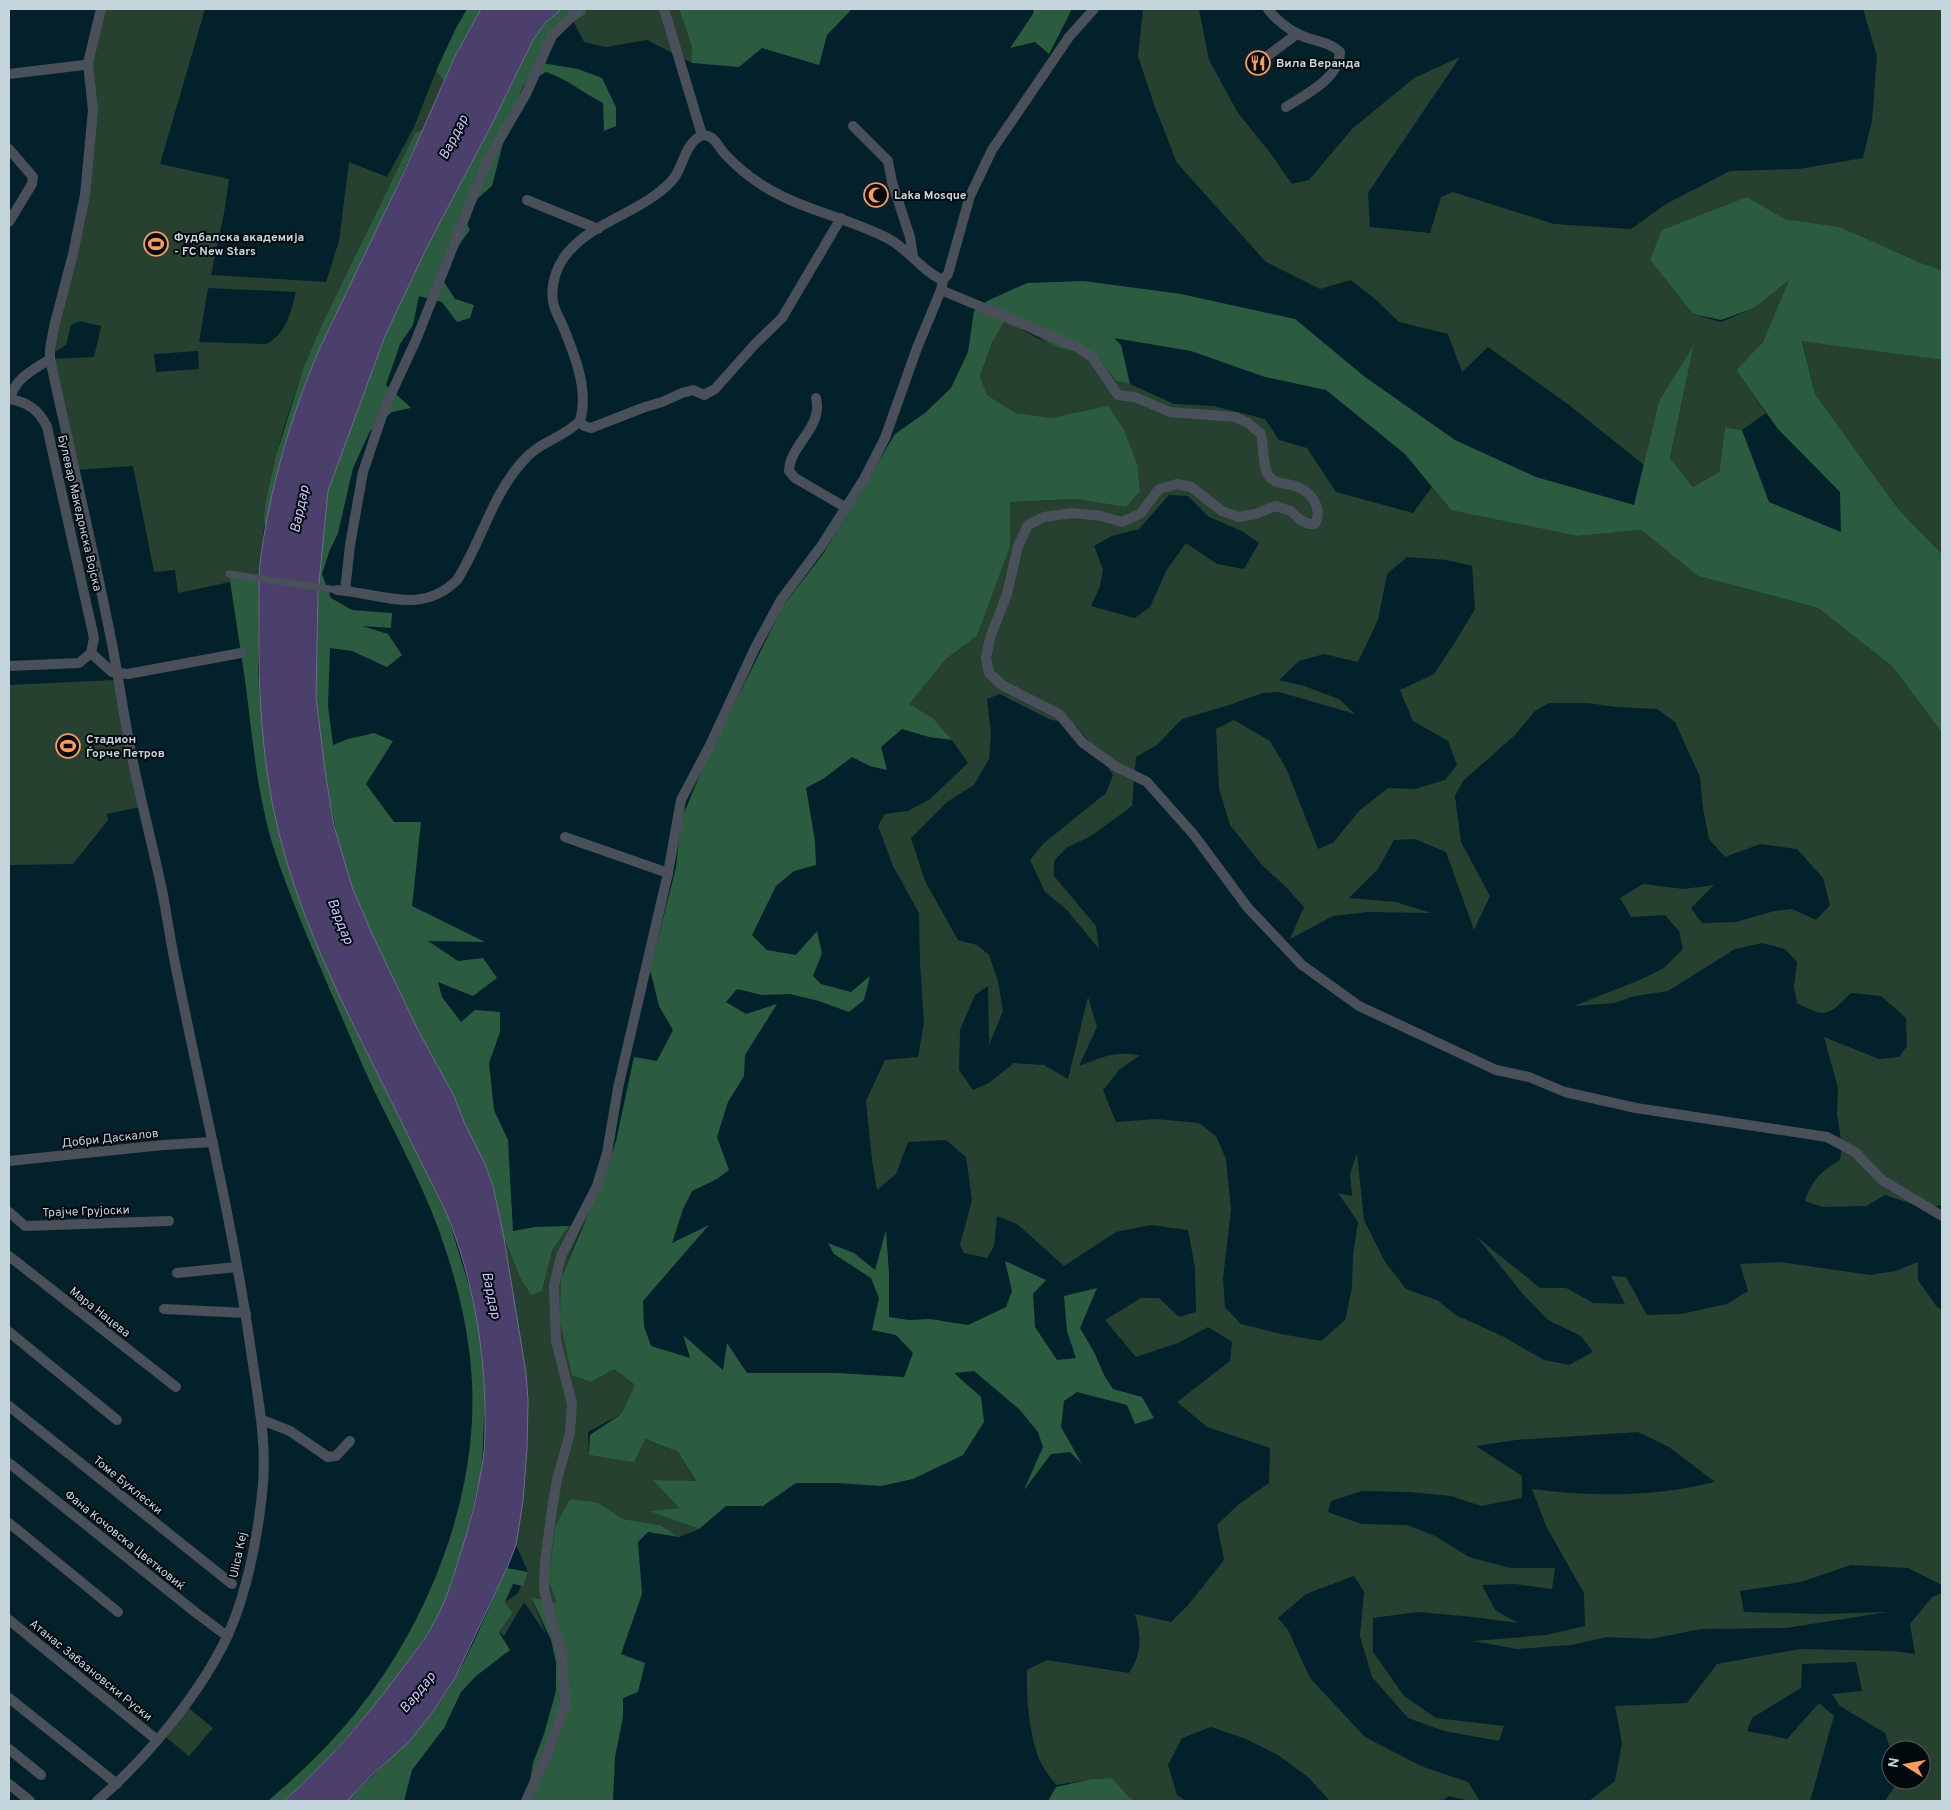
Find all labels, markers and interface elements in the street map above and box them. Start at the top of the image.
restaurant icon: Вила Веранда [1245,50,1271,76]
place label: Вила Веранда [1276,56,1360,72]
water label: Вардар [436,112,473,163]
mosque icon: Laka Mosque [863,182,889,208]
place label: Laka Mosque [894,188,967,204]
place label: Фудбалска академија - FC New Stars [174,230,304,260]
sports icon: Фудбалска академија - FC New Stars [143,231,169,257]
street label: Булевар Македонска Војска [53,433,105,593]
water label: Вардар [287,484,314,535]
place label: Стадион Ѓорче Петров [86,732,165,762]
sports icon: Стадион Ѓорче Петров [55,733,81,759]
water label: Вардар [323,896,357,947]
street label: Добри Даскалов [61,1126,159,1152]
street label: Трајче Грујоски [42,1202,130,1222]
water label: Вардар [477,1270,504,1321]
street label: Мара Нацева [66,1284,133,1342]
street label: Томе Буклески [89,1453,165,1519]
street label: Фана Кочовска Цветковиќ [61,1487,188,1594]
street label: Ulica Kej [226,1531,252,1580]
street label: Атанас Забазновски Руски [26,1616,155,1725]
water label: Вардар [396,1669,440,1717]
north arrow [1881,1740,1931,1790]
text: N [1885,1756,1904,1769]

